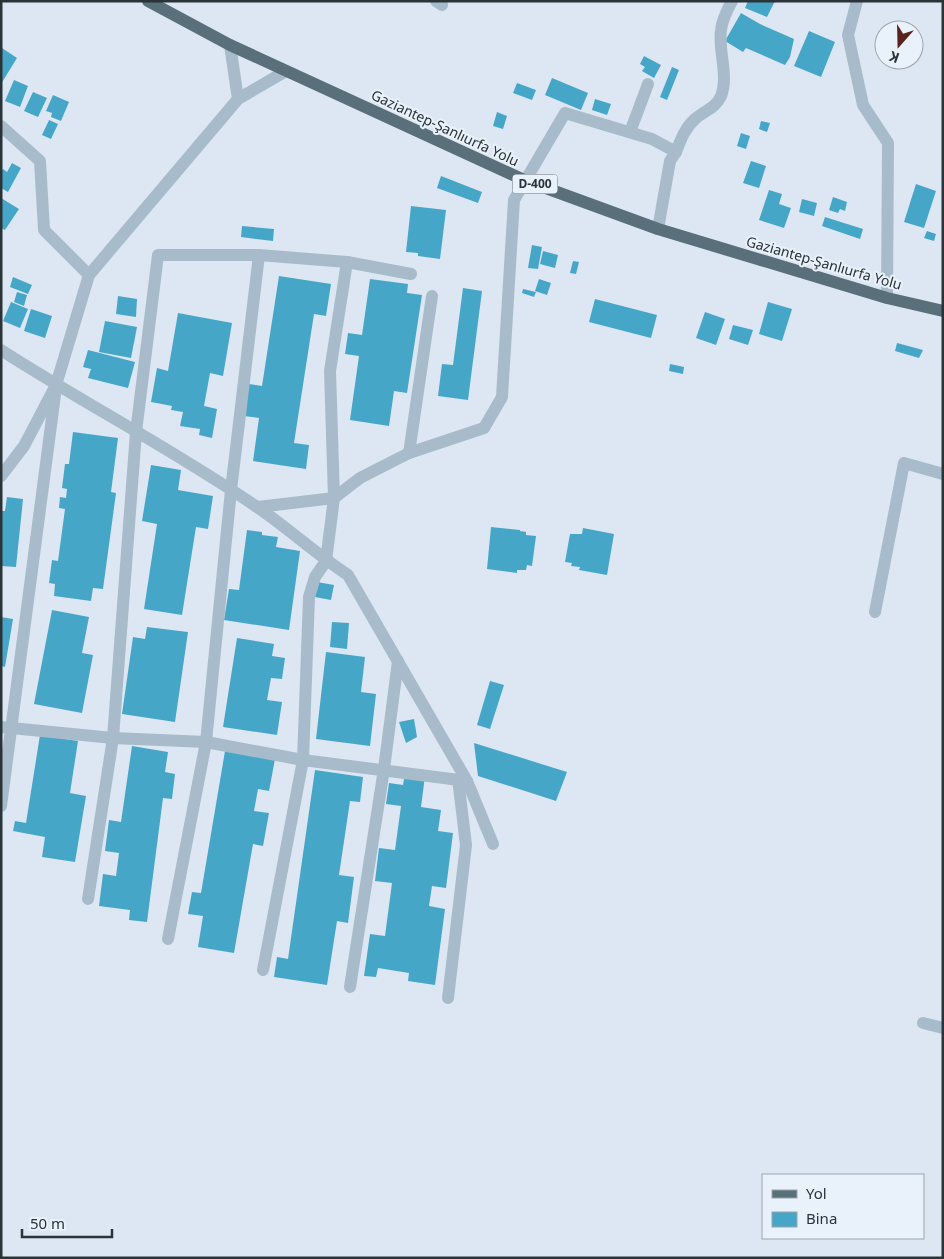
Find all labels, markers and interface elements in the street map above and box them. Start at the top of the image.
north arrow [874,20,924,70]
text: K [886,47,902,68]
street label: Gaziantep-Şanlıurfa Yolu [368,85,522,170]
road number: D-400 [512,174,558,193]
street label: Gaziantep-Şanlıurfa Yolu [744,231,904,294]
legend [762,1174,924,1239]
text: Yol [806,1183,827,1203]
scale bar [22,1206,112,1238]
text: Bina [806,1208,837,1228]
text: 50 m [30,1213,65,1233]

